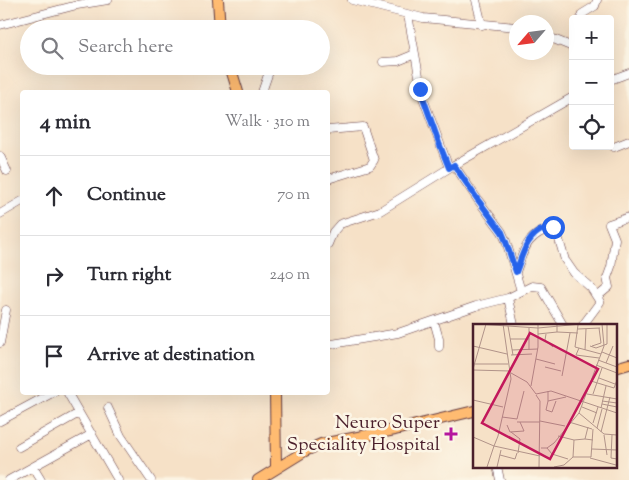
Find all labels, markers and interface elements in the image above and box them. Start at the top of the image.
north arrow [509,15,554,60]
map controls [569,15,614,150]
button: + [569,15,614,60]
search box [20,20,330,75]
icon: search [38,34,66,62]
text: Search here [78,34,173,61]
button: − [569,60,614,105]
route end [409,78,432,101]
button: locate [569,105,614,150]
text: 4 min [40,108,91,138]
text: Walk · 310 m [225,111,310,134]
icon: ahead [40,182,68,210]
text: Continue [87,182,166,209]
text: 70 m [277,184,310,207]
route start [542,216,565,239]
icon: right [40,262,68,290]
text: Turn right [87,262,171,289]
text: 240 m [269,264,310,287]
inset map [473,324,616,468]
icon: arrive [40,342,68,370]
text: Arrive at destination [87,342,255,369]
place label: Neuro Super Speciality Hospital [287,410,440,459]
marker: Neuro Super Speciality Hospital [444,427,458,441]

